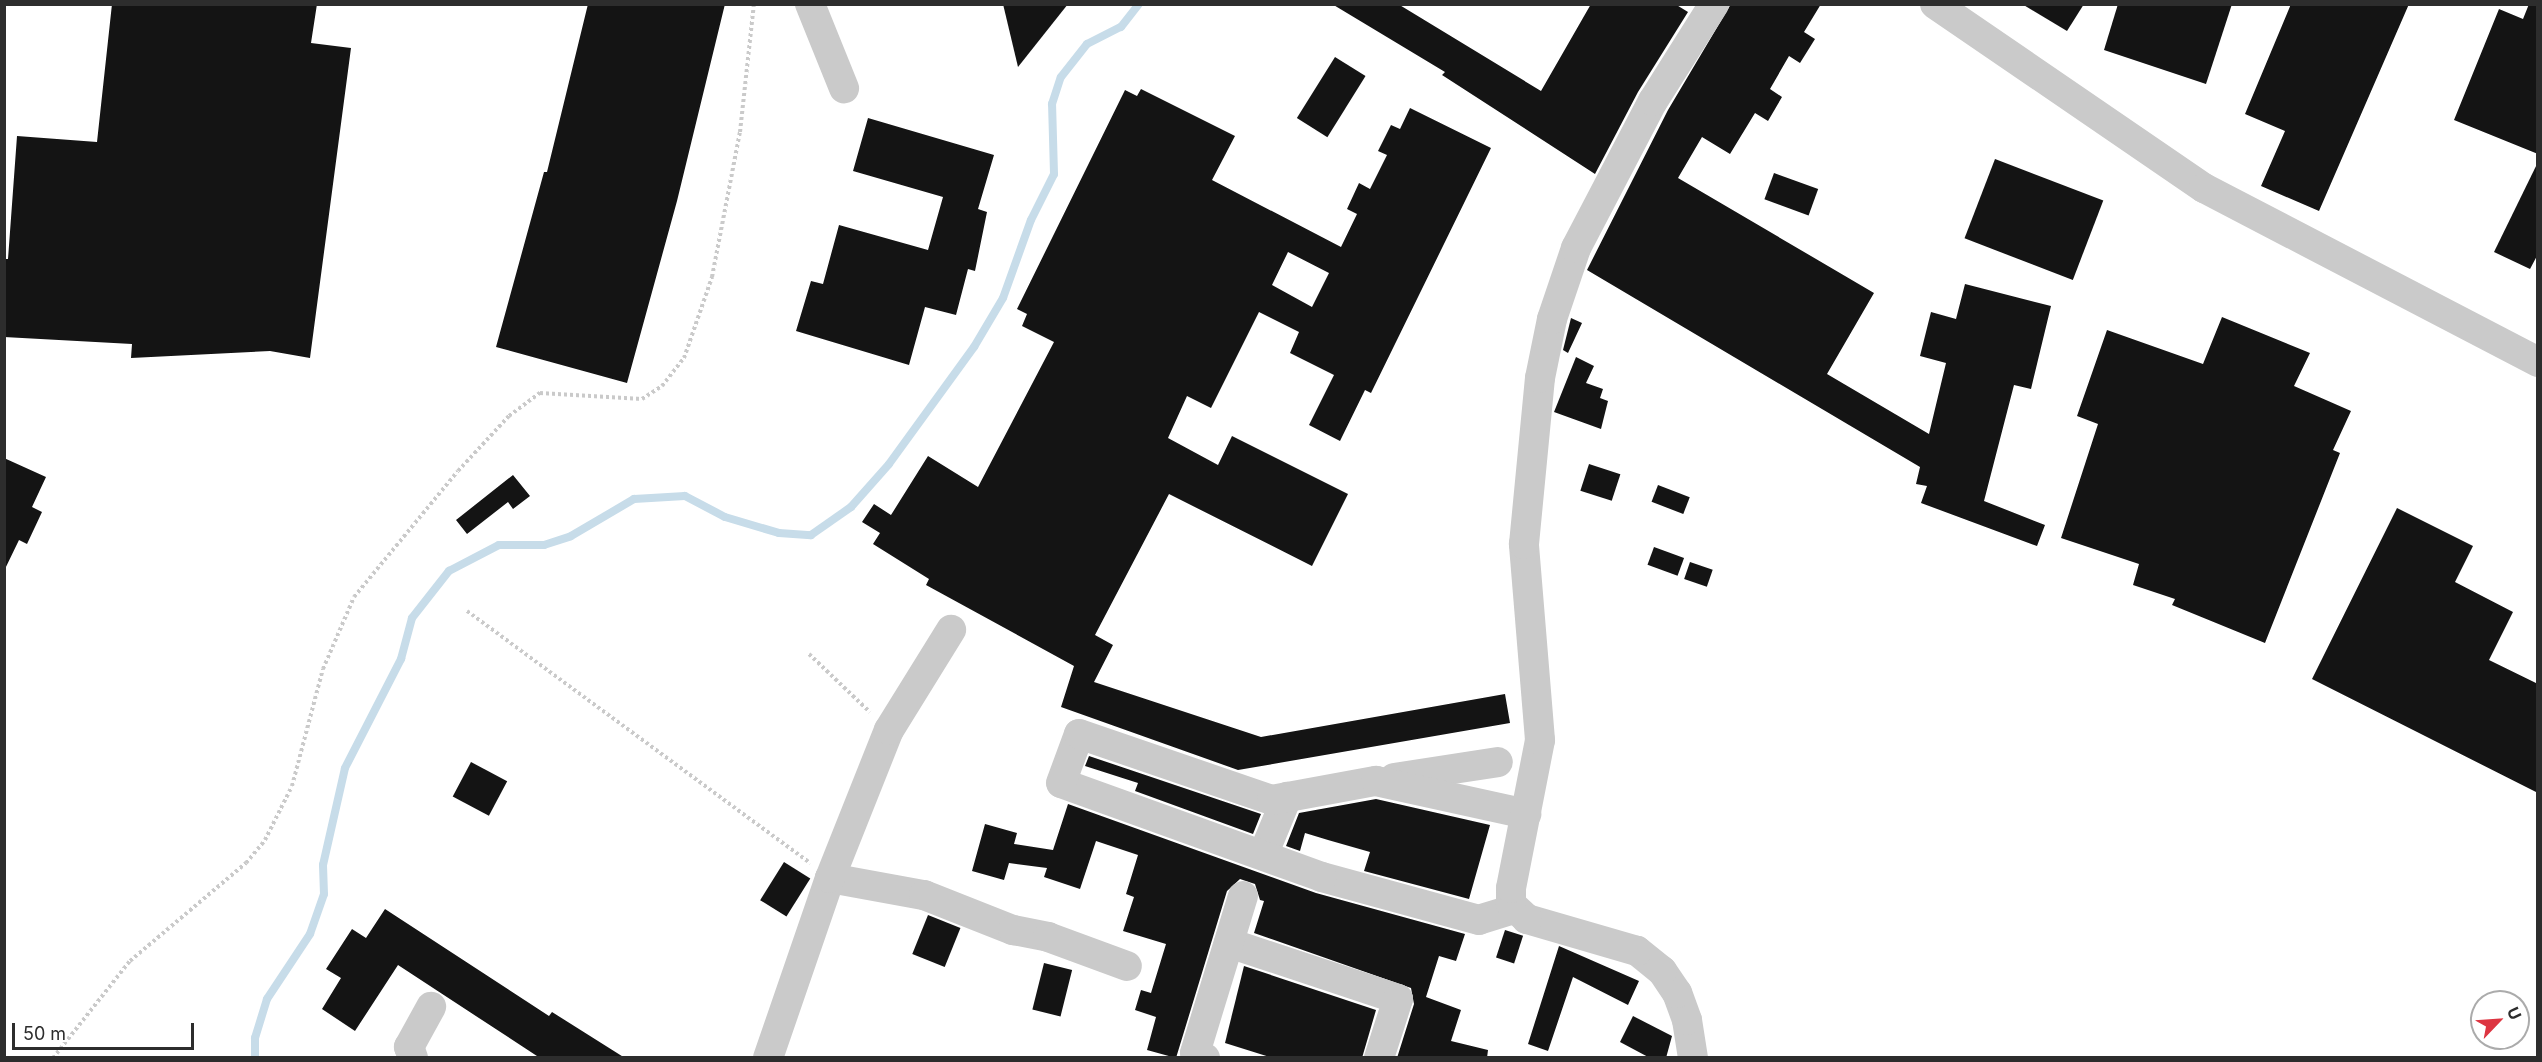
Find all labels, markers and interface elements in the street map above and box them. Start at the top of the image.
north arrow [2470,990,2530,1050]
text: U [2503,1004,2526,1023]
scale bar [15,1011,196,1049]
text: 50 m [23,1023,66,1044]

